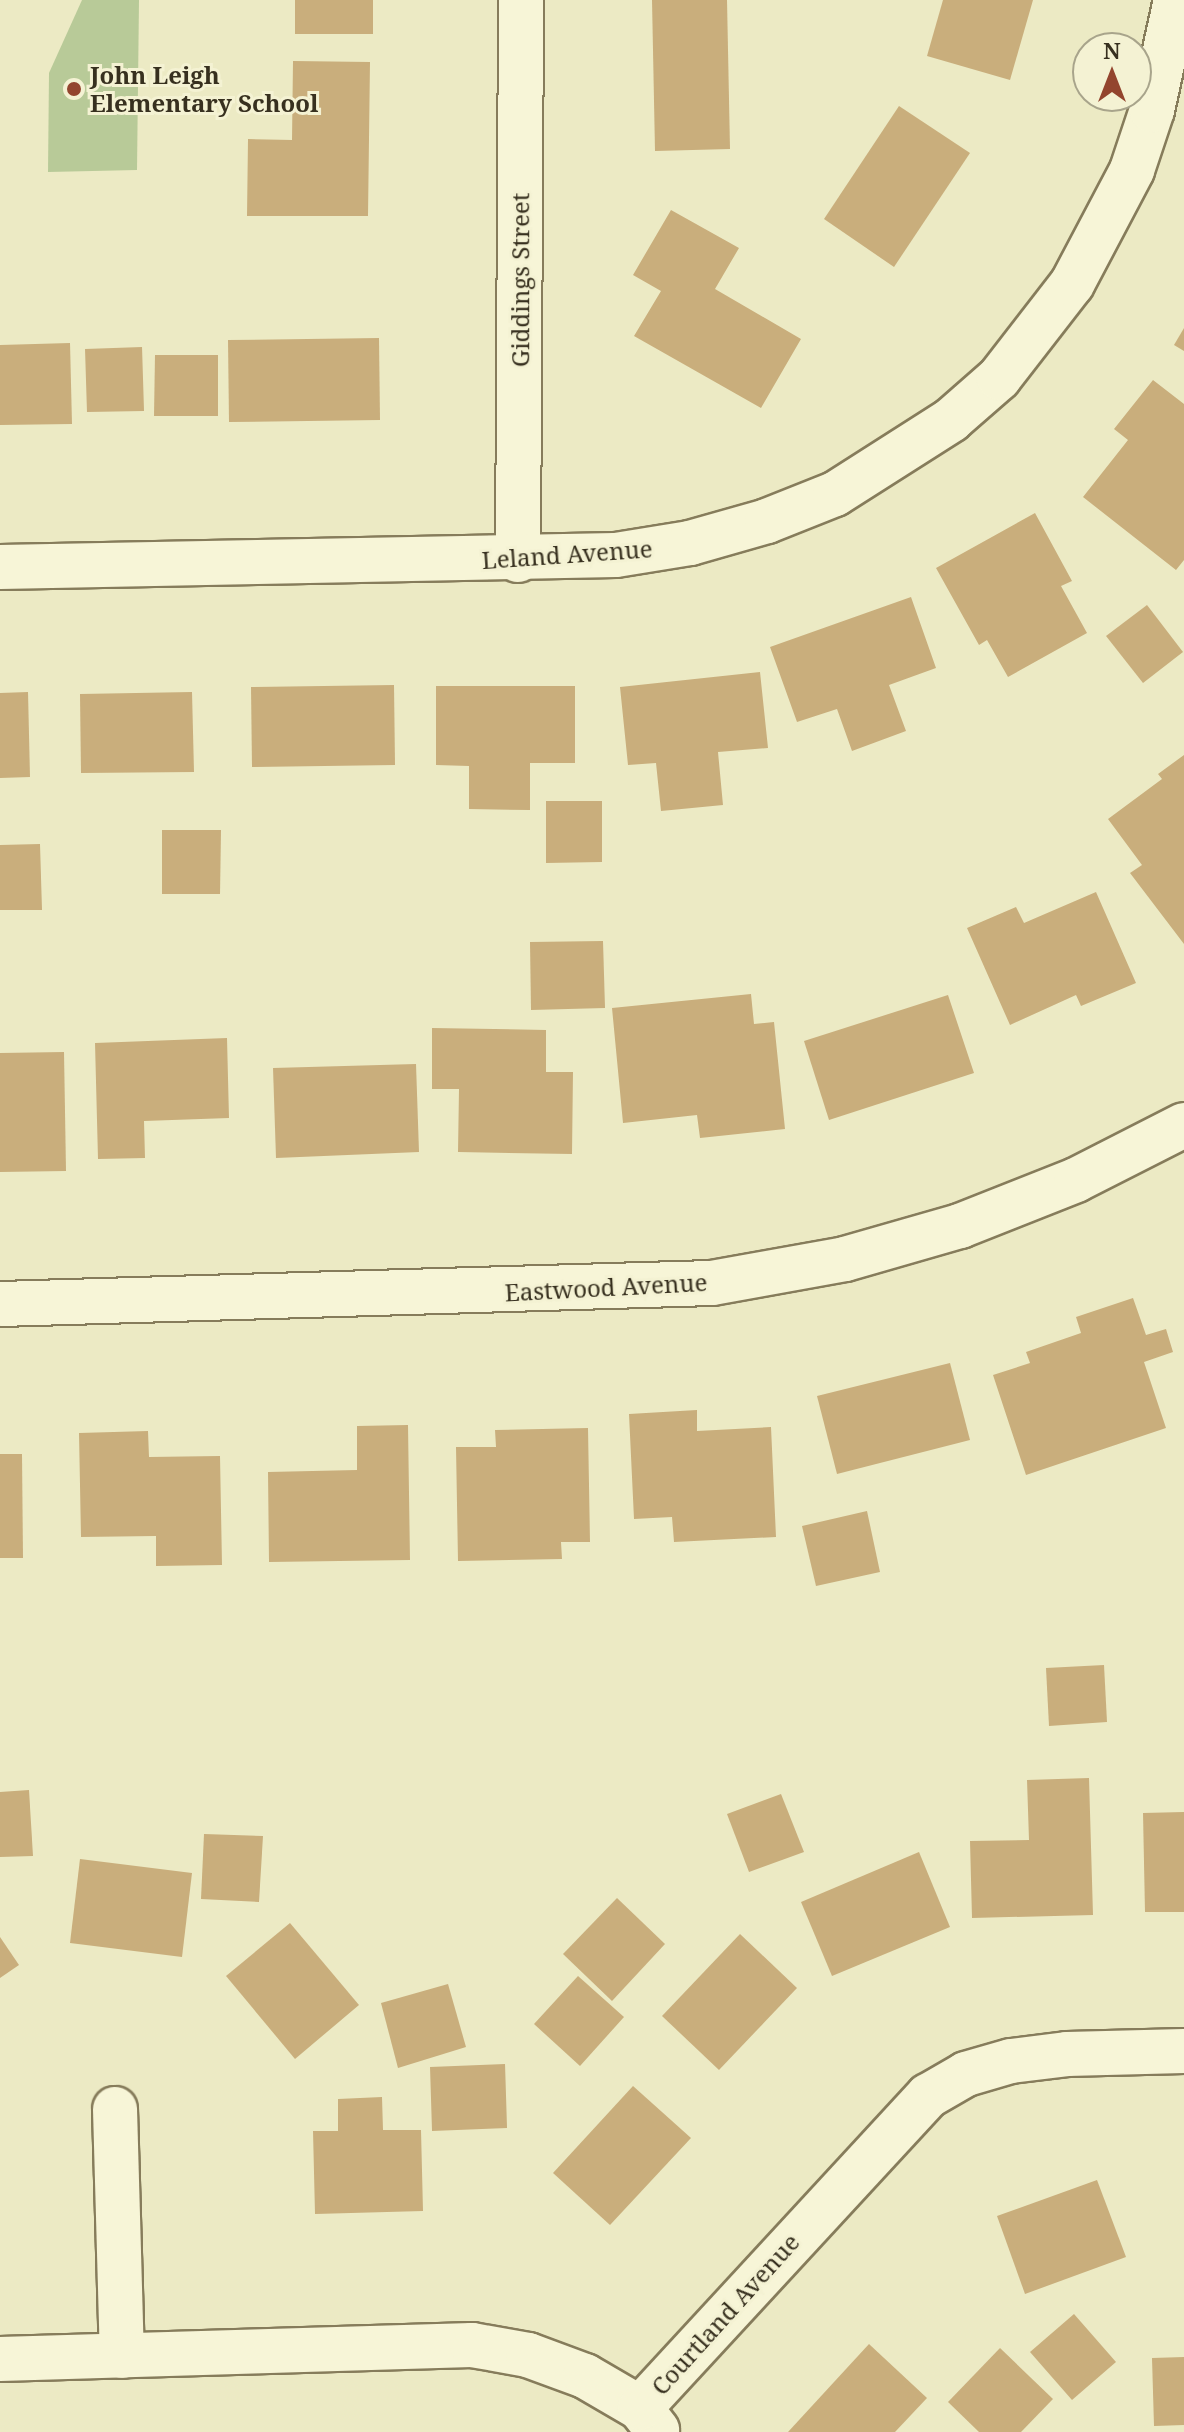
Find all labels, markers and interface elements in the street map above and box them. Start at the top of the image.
north arrow [1072,32,1152,112]
text: N [1103,35,1121,65]
place label: John Leigh Elementary School [90,61,319,117]
marker: John Leigh Elementary School [65,80,83,98]
street label: Giddings Street [506,193,534,367]
street label: Leland Avenue [481,534,653,574]
street label: Eastwood Avenue [504,1267,708,1307]
street label: Courtland Avenue [645,2228,805,2400]

